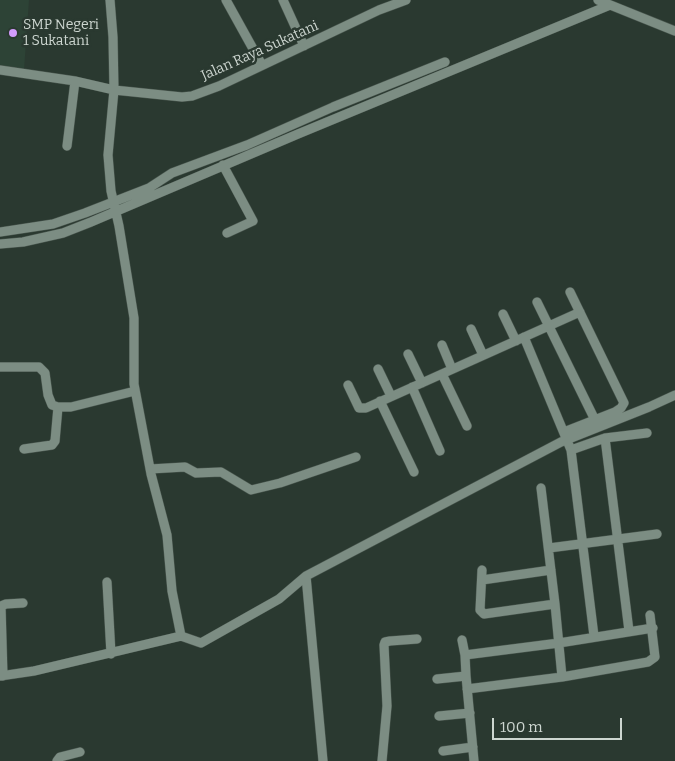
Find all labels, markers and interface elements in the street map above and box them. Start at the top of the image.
place label: SMP Negeri 1 Sukatani [23,17,99,49]
street label: Jalan Raya Sukatani [199,18,321,84]
marker: SMP Negeri 1 Sukatani [7,27,19,39]
scale bar [495,708,625,740]
text: 100 m [500,718,543,736]

